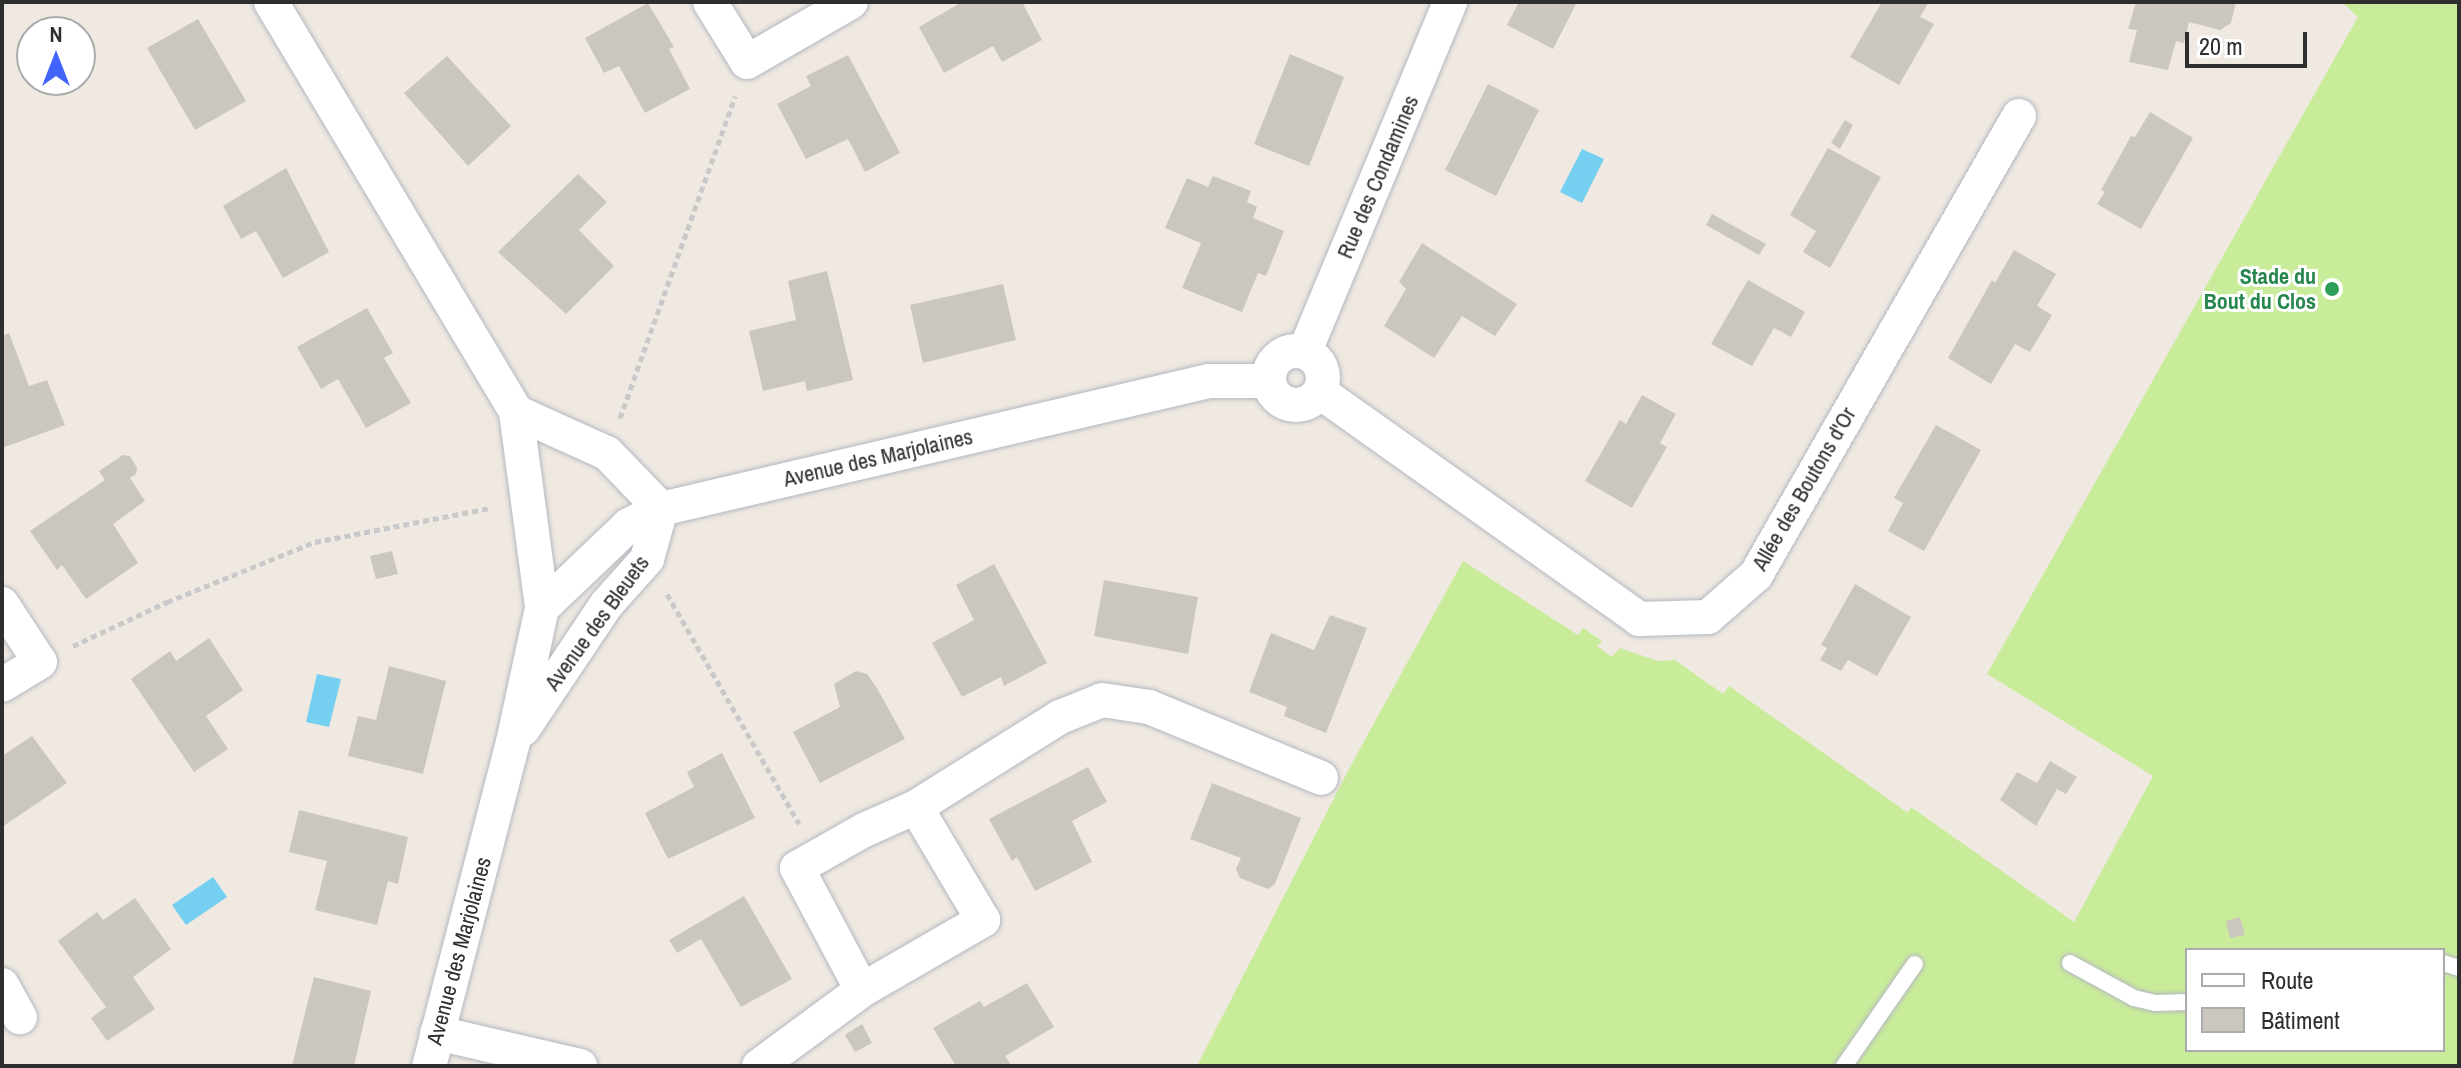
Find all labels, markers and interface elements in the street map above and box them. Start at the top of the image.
north arrow [16,16,96,96]
scale bar [2189,16,2311,66]
text: N [49,19,63,49]
text: 20 m [2199,30,2243,62]
street label: Rue des Condamines [1332,92,1424,262]
place label: Stade du Bout du Clos [2204,263,2316,314]
marker: Stade du Bout du Clos [2323,280,2341,298]
street label: Allée des Boutons d'Or [1747,403,1861,575]
street label: Avenue des Marjolaines [781,423,975,493]
street label: Avenue des Bleuets [539,550,655,696]
street label: Avenue des Marjolaines [421,854,497,1048]
legend [2185,948,2445,1052]
text: Route [2261,964,2314,996]
text: Bâtiment [2261,1004,2340,1036]

